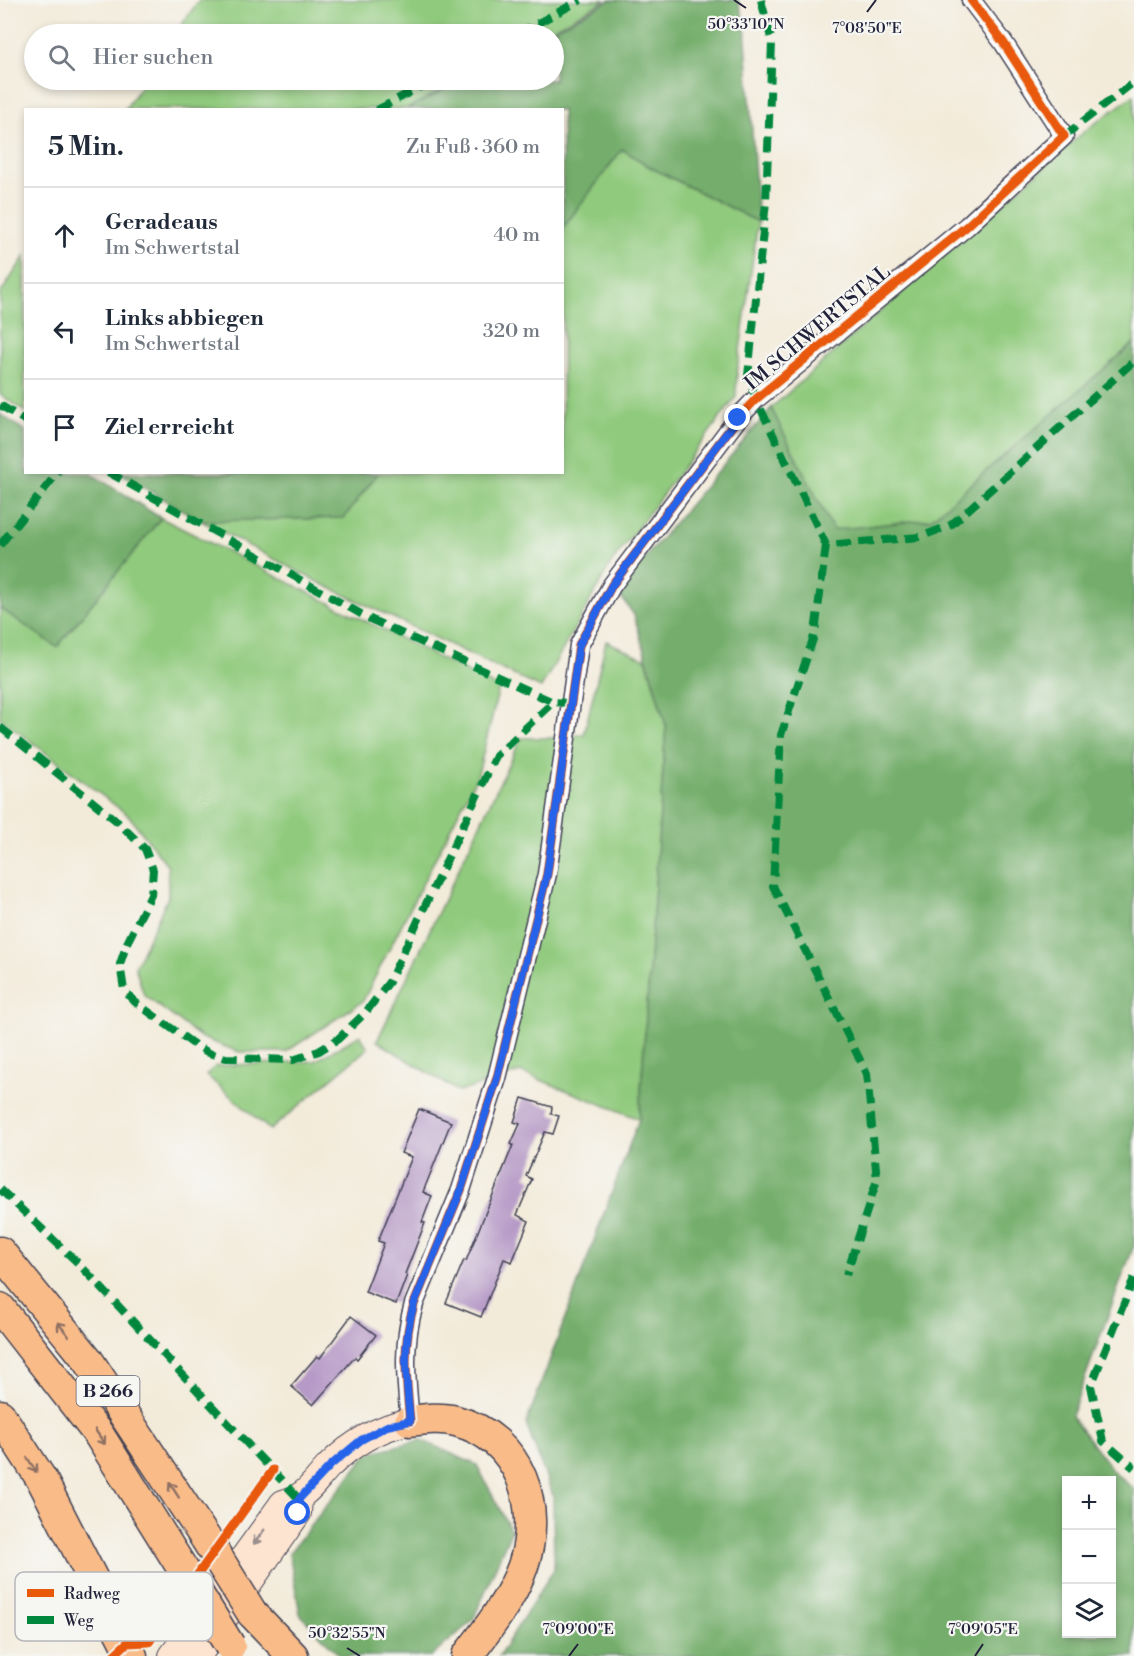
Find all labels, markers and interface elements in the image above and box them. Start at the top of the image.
text: 50°33'10"N [708,15,784,34]
text: 7°08'50"E [832,19,902,38]
search box [24,24,564,90]
icon: search [45,41,78,74]
text: Hier suchen [93,44,213,71]
text: 5 Min. [48,131,124,163]
text: Zu Fuß · 360 m [406,135,540,160]
text: Geradeaus [105,209,218,236]
icon: ahead [48,219,81,252]
text: 40 m [493,223,540,248]
text: Im Schwertstal [105,236,240,261]
street label: IM SCHWERTSTAL [740,260,896,396]
text: Links abbiegen [105,305,264,332]
icon: left [48,315,81,348]
text: 320 m [483,319,540,344]
text: Im Schwertstal [105,332,240,357]
route end [724,404,750,430]
icon: arrive [48,411,81,444]
text: Ziel erreicht [105,414,234,441]
one-way arrow [57,1322,70,1338]
road number: B 266 [76,1376,140,1406]
one-way arrow [94,1428,106,1445]
one-way arrow [26,1456,38,1473]
map controls [1062,1476,1116,1638]
button: + [1062,1476,1116,1530]
one-way arrow [167,1482,179,1499]
route start [284,1499,310,1525]
one-way arrow [252,1528,265,1544]
button: − [1062,1530,1116,1584]
legend [15,1572,213,1641]
text: Radweg [64,1584,121,1604]
button: layers [1062,1584,1116,1638]
text: Weg [63,1611,95,1631]
text: 7°09'00"E [542,1620,614,1639]
text: 7°09'05"E [948,1620,1018,1639]
text: 50°32'55"N [308,1624,386,1643]

